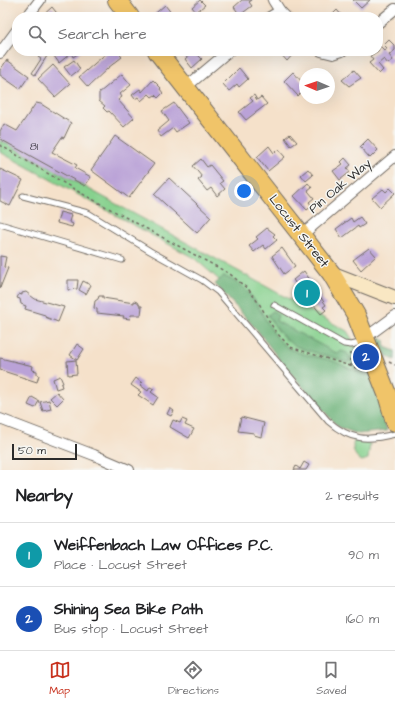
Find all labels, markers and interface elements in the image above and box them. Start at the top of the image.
search box [12,12,383,56]
icon: search [26,23,48,45]
text: Search here [58,24,147,45]
north arrow [299,68,335,104]
house number: 81 [30,139,39,154]
street label: Pin Oak Way [305,155,376,218]
your location [234,181,254,201]
street label: Locust Street [265,191,334,272]
pin: 1 [294,278,320,308]
pin: 2 [353,342,379,372]
scale bar [12,442,77,461]
text: 50 m [18,443,46,458]
text: Nearby [16,484,73,508]
text: 2 results [325,487,379,505]
text: Weiffenbach Law Offices P.C. [54,535,273,556]
text: 1 [28,546,30,564]
text: 90 m [348,546,379,564]
text: Place · Locust Street [54,556,187,574]
text: Shining Sea Bike Path [54,599,203,620]
text: 2 [25,610,33,628]
text: 160 m [346,610,379,628]
text: Bus stop · Locust Street [54,620,208,638]
tab: Map [49,659,71,698]
tab: Directions [168,659,219,698]
tab: Saved [316,659,346,698]

